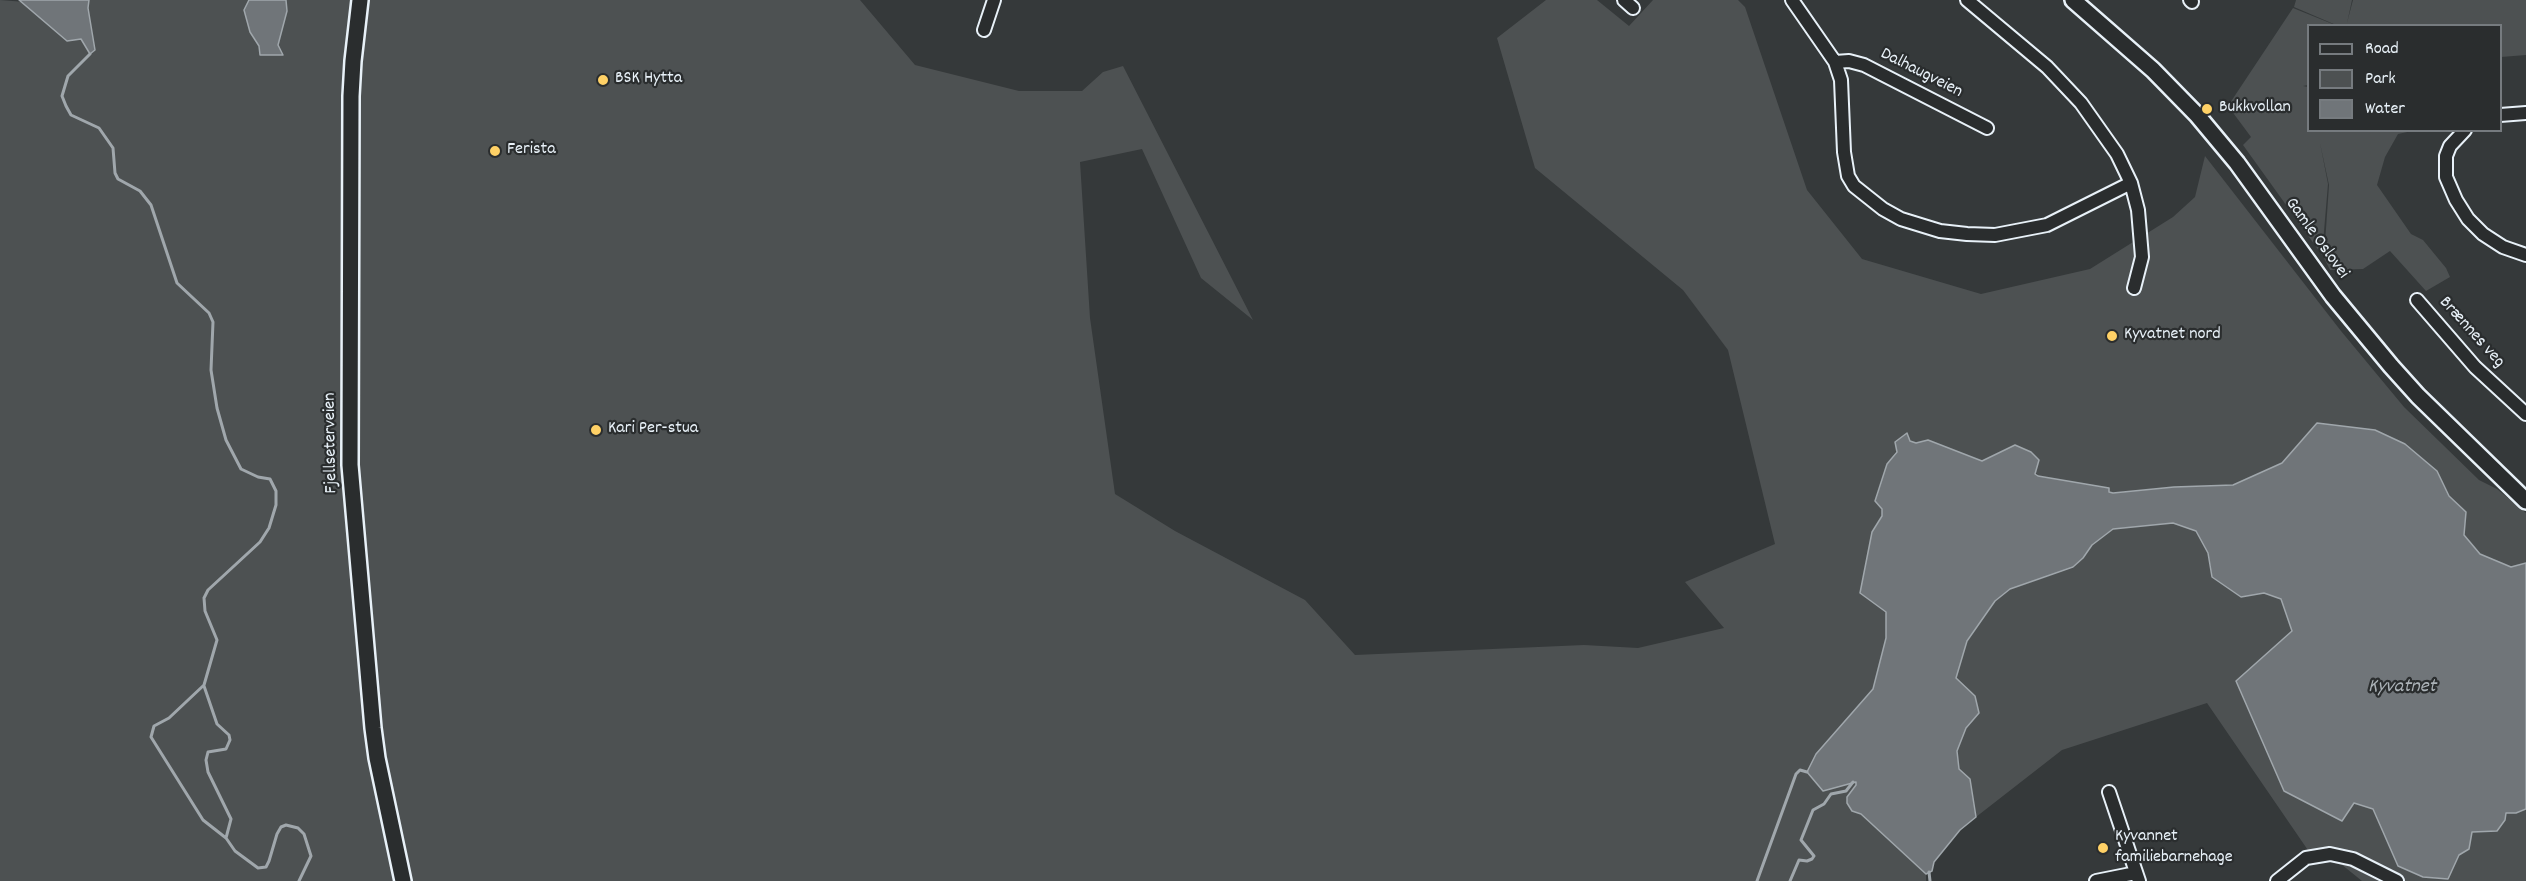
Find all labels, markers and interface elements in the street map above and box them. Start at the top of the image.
legend [2307,24,2502,132]
text: Road [2365,37,2399,62]
street label: Dalhaugveien [1876,44,1966,104]
text: Park [2365,67,2396,92]
place label: BSK Hytta [615,69,682,91]
marker: BSK Hytta [596,73,610,87]
text: Water [2365,97,2405,122]
place label: Bukkvollan [2219,98,2291,120]
marker: Bukkvollan [2200,102,2214,116]
place label: Ferista [507,140,556,162]
marker: Ferista [488,144,502,158]
street label: Gamle Oslovei [2279,194,2353,284]
street label: Brænnes veg [2433,293,2509,373]
place label: Kyvatnet nord [2124,325,2221,347]
marker: Kyvatnet nord [2105,329,2119,343]
street label: Fjellseterveien [320,392,344,494]
place label: Kari Per-stua [608,419,698,441]
marker: Kari Per-stua [589,423,603,437]
water label: Kyvatnet [2368,676,2436,700]
place label: Kyvannet familiebarnehage [2115,827,2233,870]
marker: Kyvannet familiebarnehage [2096,841,2110,855]

